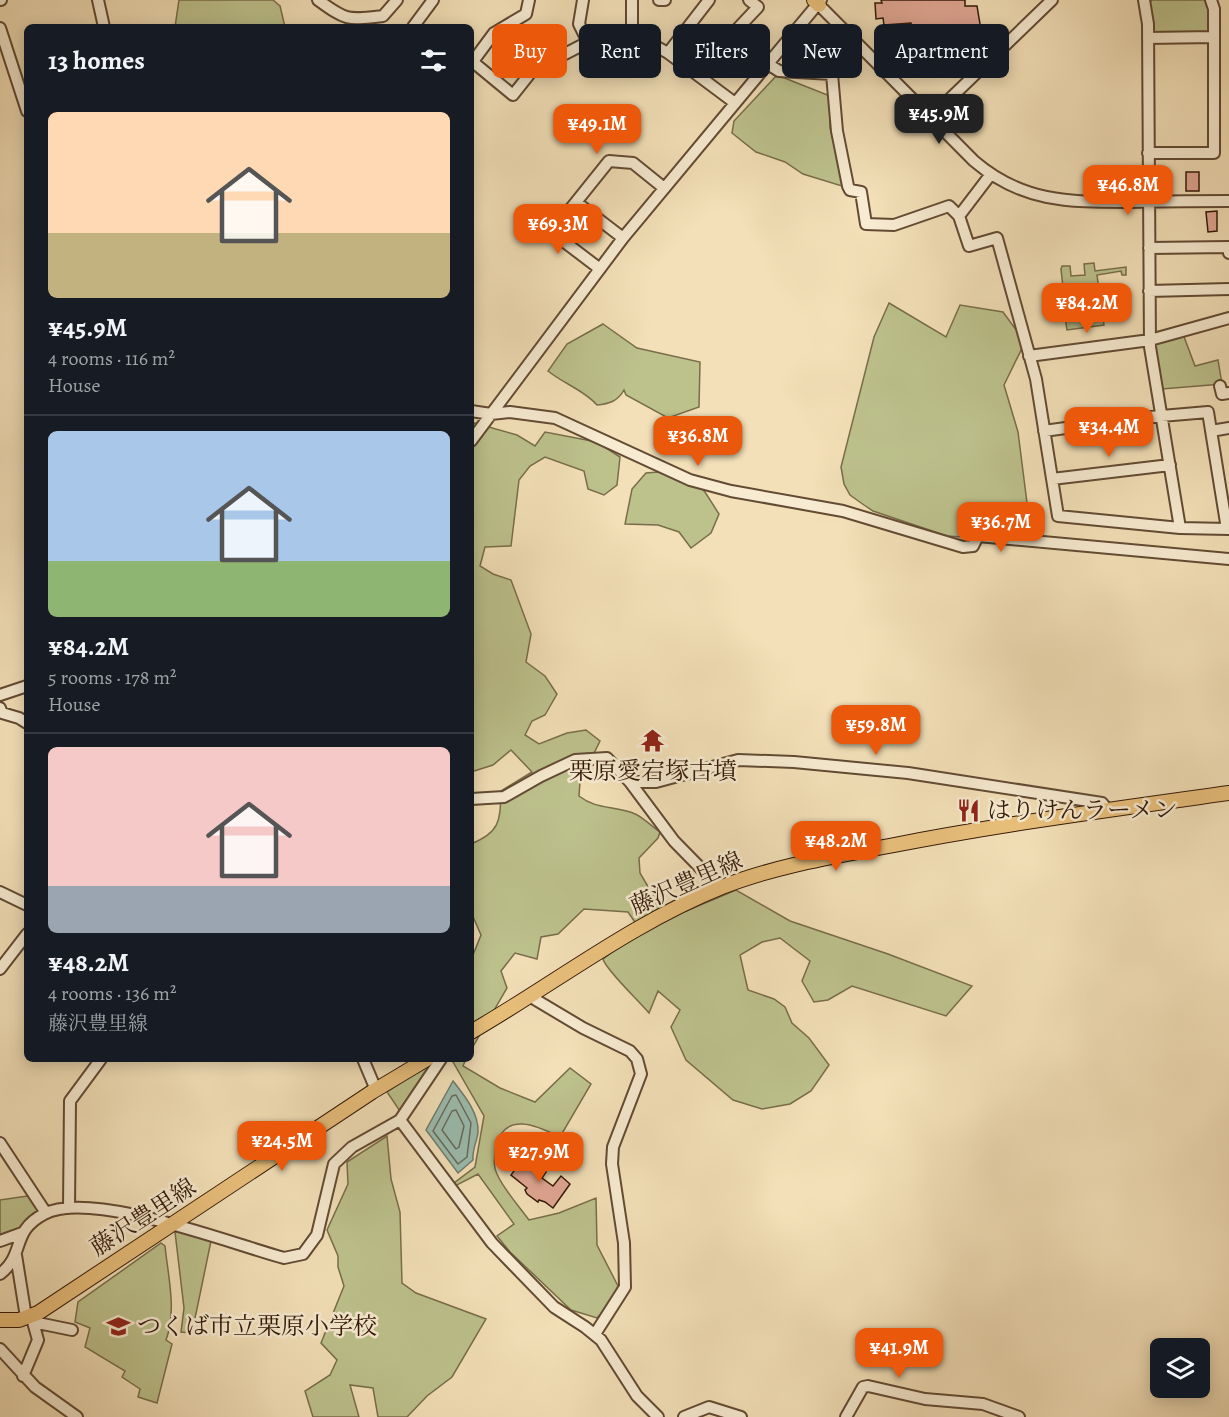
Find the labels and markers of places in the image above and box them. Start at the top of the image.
pin: ¥45.9M [890,94,988,145]
pin: ¥49.1M [548,104,646,155]
pin: ¥46.8M [1079,165,1177,216]
pin: ¥69.3M [509,204,607,255]
pin: ¥84.2M [1038,283,1136,334]
pin: ¥34.4M [1060,407,1158,458]
pin: ¥36.8M [649,416,747,467]
pin: ¥36.7M [952,502,1050,553]
pin: ¥59.8M [827,705,925,756]
temple icon: 栗原愛宕塚古墳 [640,728,666,754]
place label: 栗原愛宕塚古墳 [569,755,737,787]
place label: はりけんラーメン [987,794,1178,826]
restaurant icon: はりけんラーメン [956,797,982,823]
pin: ¥48.2M [787,821,885,872]
pin: ¥24.5M [233,1121,331,1172]
pin: ¥27.9M [490,1132,588,1183]
place label: つくば市立栗原小学校 [137,1310,377,1342]
school or university icon: つくば市立栗原小学校 [106,1313,132,1339]
pin: ¥41.9M [850,1328,948,1379]

